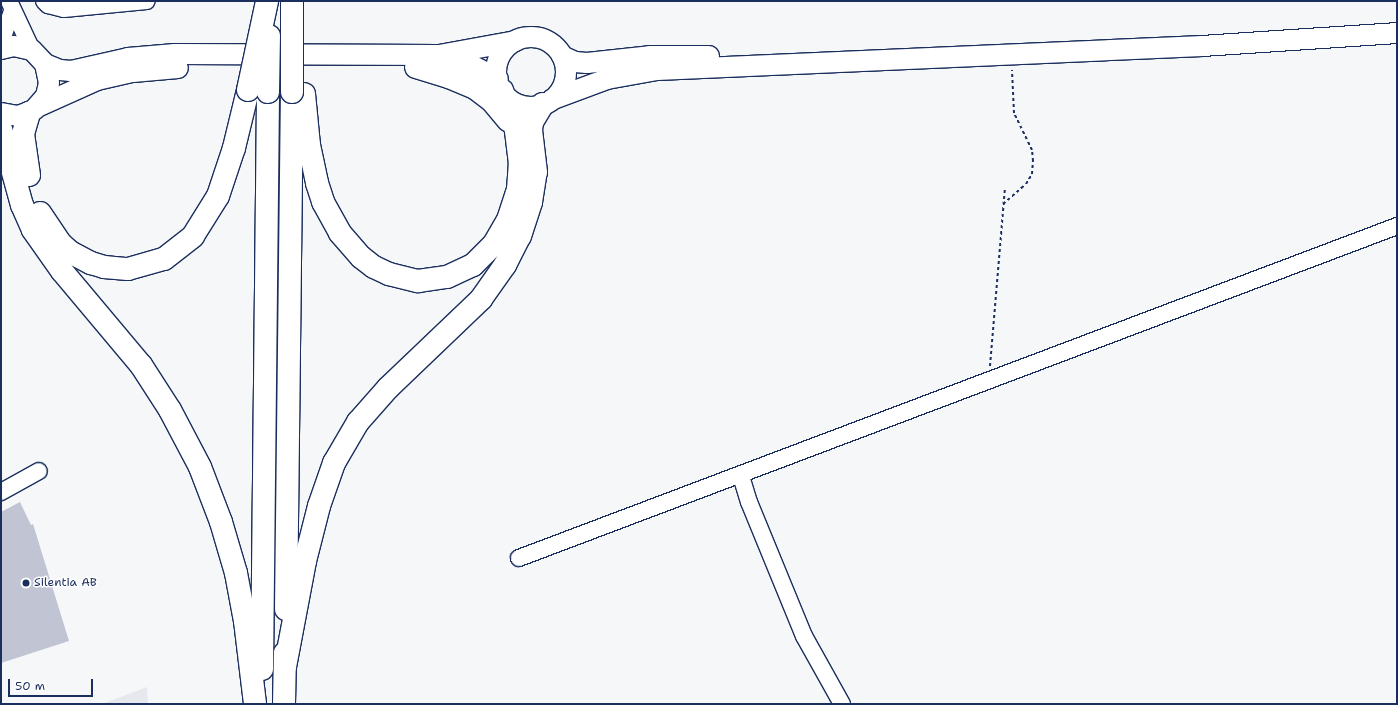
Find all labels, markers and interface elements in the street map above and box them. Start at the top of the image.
place label: Silentia AB [34,576,97,590]
marker: Silentia AB [21,578,31,588]
scale bar [10,671,95,697]
text: 50 m [15,678,45,694]

